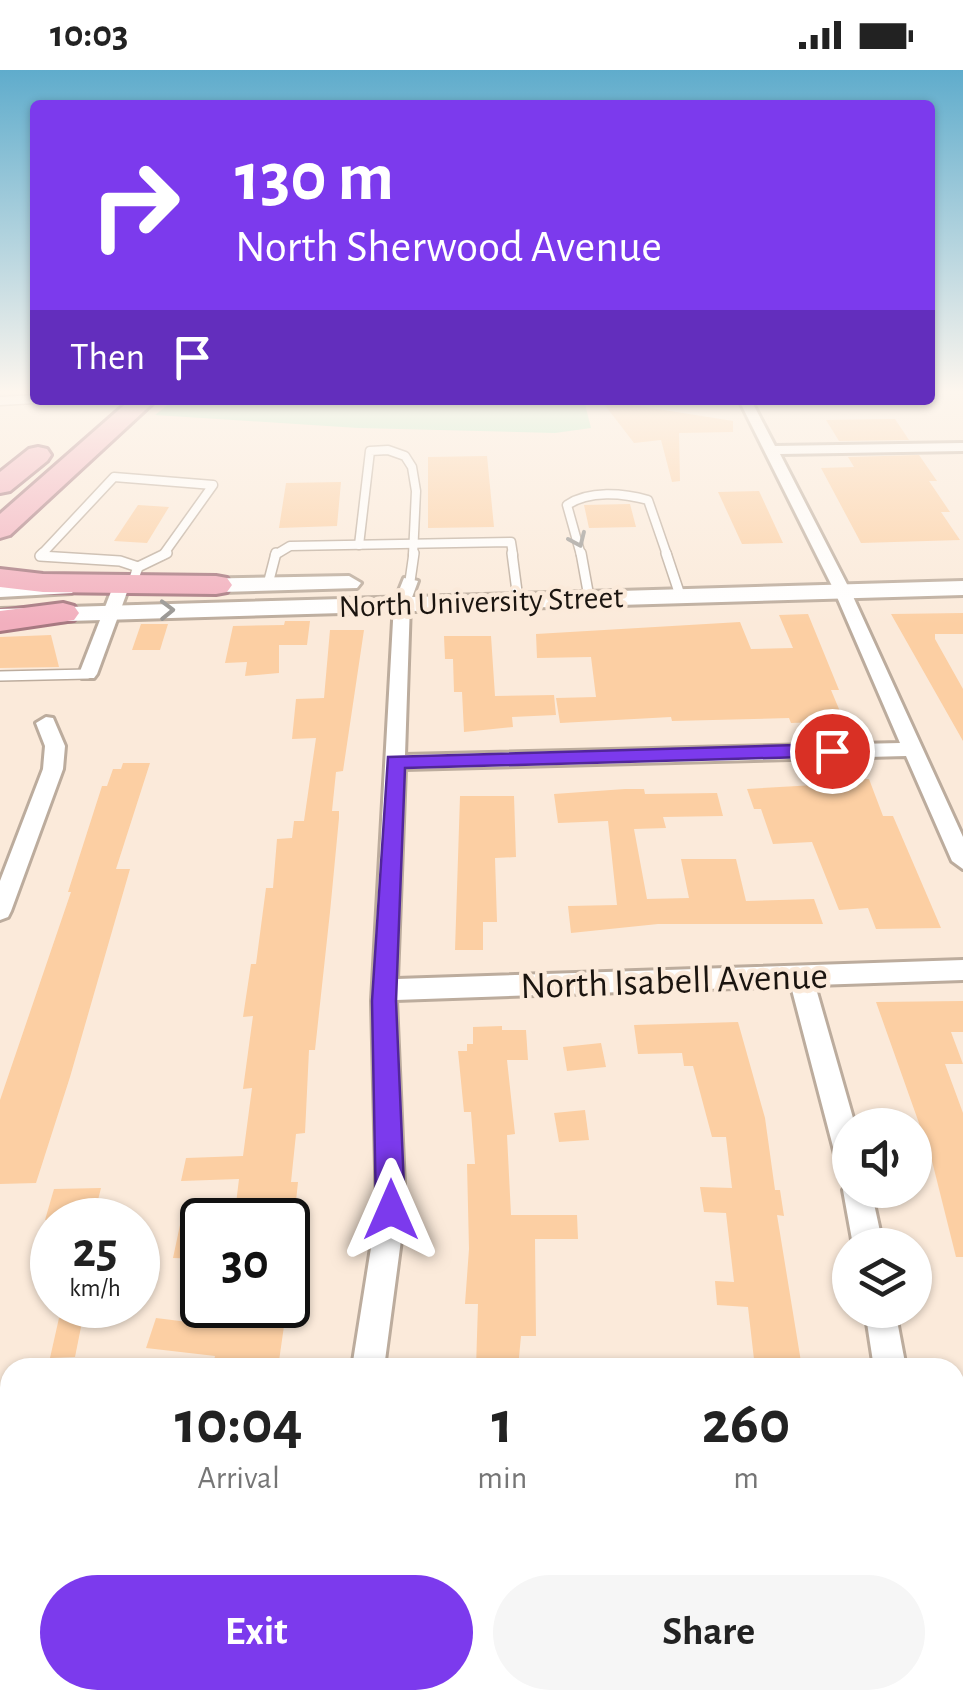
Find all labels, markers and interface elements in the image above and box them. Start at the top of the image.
text: 10:03 [50,16,128,54]
icon: right [70,140,200,270]
text: 130 m [235,143,394,213]
text: North Sherwood Avenue [235,225,662,270]
icon: arrive [165,330,220,385]
text: Then [70,339,145,377]
one-way arrow [566,530,586,548]
street label: North University Street [338,581,624,623]
one-way arrow [160,599,176,621]
pin [790,709,875,794]
icon: arrive [805,724,860,779]
street label: North Isabell Avenue [520,958,829,1006]
map controls [832,1108,932,1328]
button: sound [832,1108,932,1208]
position arrow [339,1158,443,1262]
speed limit sign: 30 [180,1198,310,1328]
text: 25 [72,1226,118,1276]
button: layers [832,1228,932,1328]
text: km/h [69,1276,121,1301]
text: 10:04 [175,1394,303,1454]
text: 1 [491,1394,513,1454]
text: 260 [702,1394,790,1454]
text: Arrival [198,1462,280,1494]
text: min [477,1462,527,1494]
text: m [733,1462,759,1494]
button: Exit [40,1575,473,1690]
button: Share [493,1575,925,1690]

